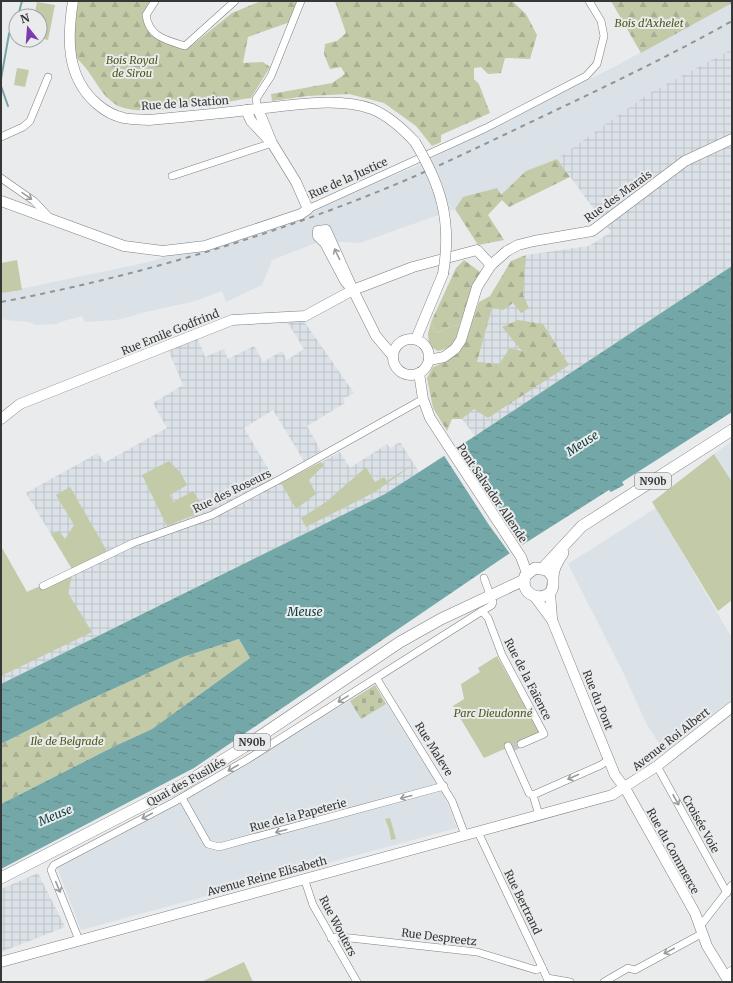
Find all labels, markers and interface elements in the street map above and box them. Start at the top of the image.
north arrow [8,8,48,48]
text: N [19,10,32,26]
park label: Bois d'Axhelet [615,16,684,30]
park label: Bois Royal de Sirou [106,53,158,80]
street label: Rue de la Station [141,93,230,113]
street label: Rue de la Justice [306,154,390,202]
street label: Rue des Marais [582,167,654,225]
one-way arrow [21,192,32,200]
one-way arrow [333,248,340,260]
street label: Rue Emile Godfrind [119,306,221,358]
water label: Meuse [562,427,601,459]
street label: Pont Salvador Allende [454,441,530,545]
street label: Rue des Roseurs [191,466,273,516]
road number: N90b [635,473,671,489]
water label: Meuse [286,604,323,619]
street label: Rue de la Faïence [501,636,555,722]
street label: Rue du Pont [580,668,617,733]
one-way arrow [337,695,349,703]
street label: Avenue Roi Albert [629,704,713,774]
park label: Parc Dieudonné [454,706,533,720]
street label: Rue Maleve [412,720,456,779]
park label: Ile de Belgrade [30,734,104,748]
road number: N90b [234,734,270,750]
street label: Quai des Fusillés [144,755,228,809]
one-way arrow [227,764,239,772]
one-way arrow [568,774,580,781]
street label: Croisée Voie [679,793,723,855]
one-way arrow [400,794,413,801]
one-way arrow [672,794,680,806]
street label: Rue de la Papeterie [248,795,348,835]
water label: Meuse [35,801,74,829]
street label: Rue du Commerce [644,806,702,896]
one-way arrow [141,813,153,820]
one-way arrow [275,828,288,835]
street label: Avenue Reine Elisabeth [205,853,329,899]
street label: Rue Bertrand [501,867,545,937]
one-way arrow [55,881,63,893]
street label: Rue Wouters [316,893,360,959]
street label: Rue Despreetz [401,925,477,949]
one-way arrow [663,948,675,955]

